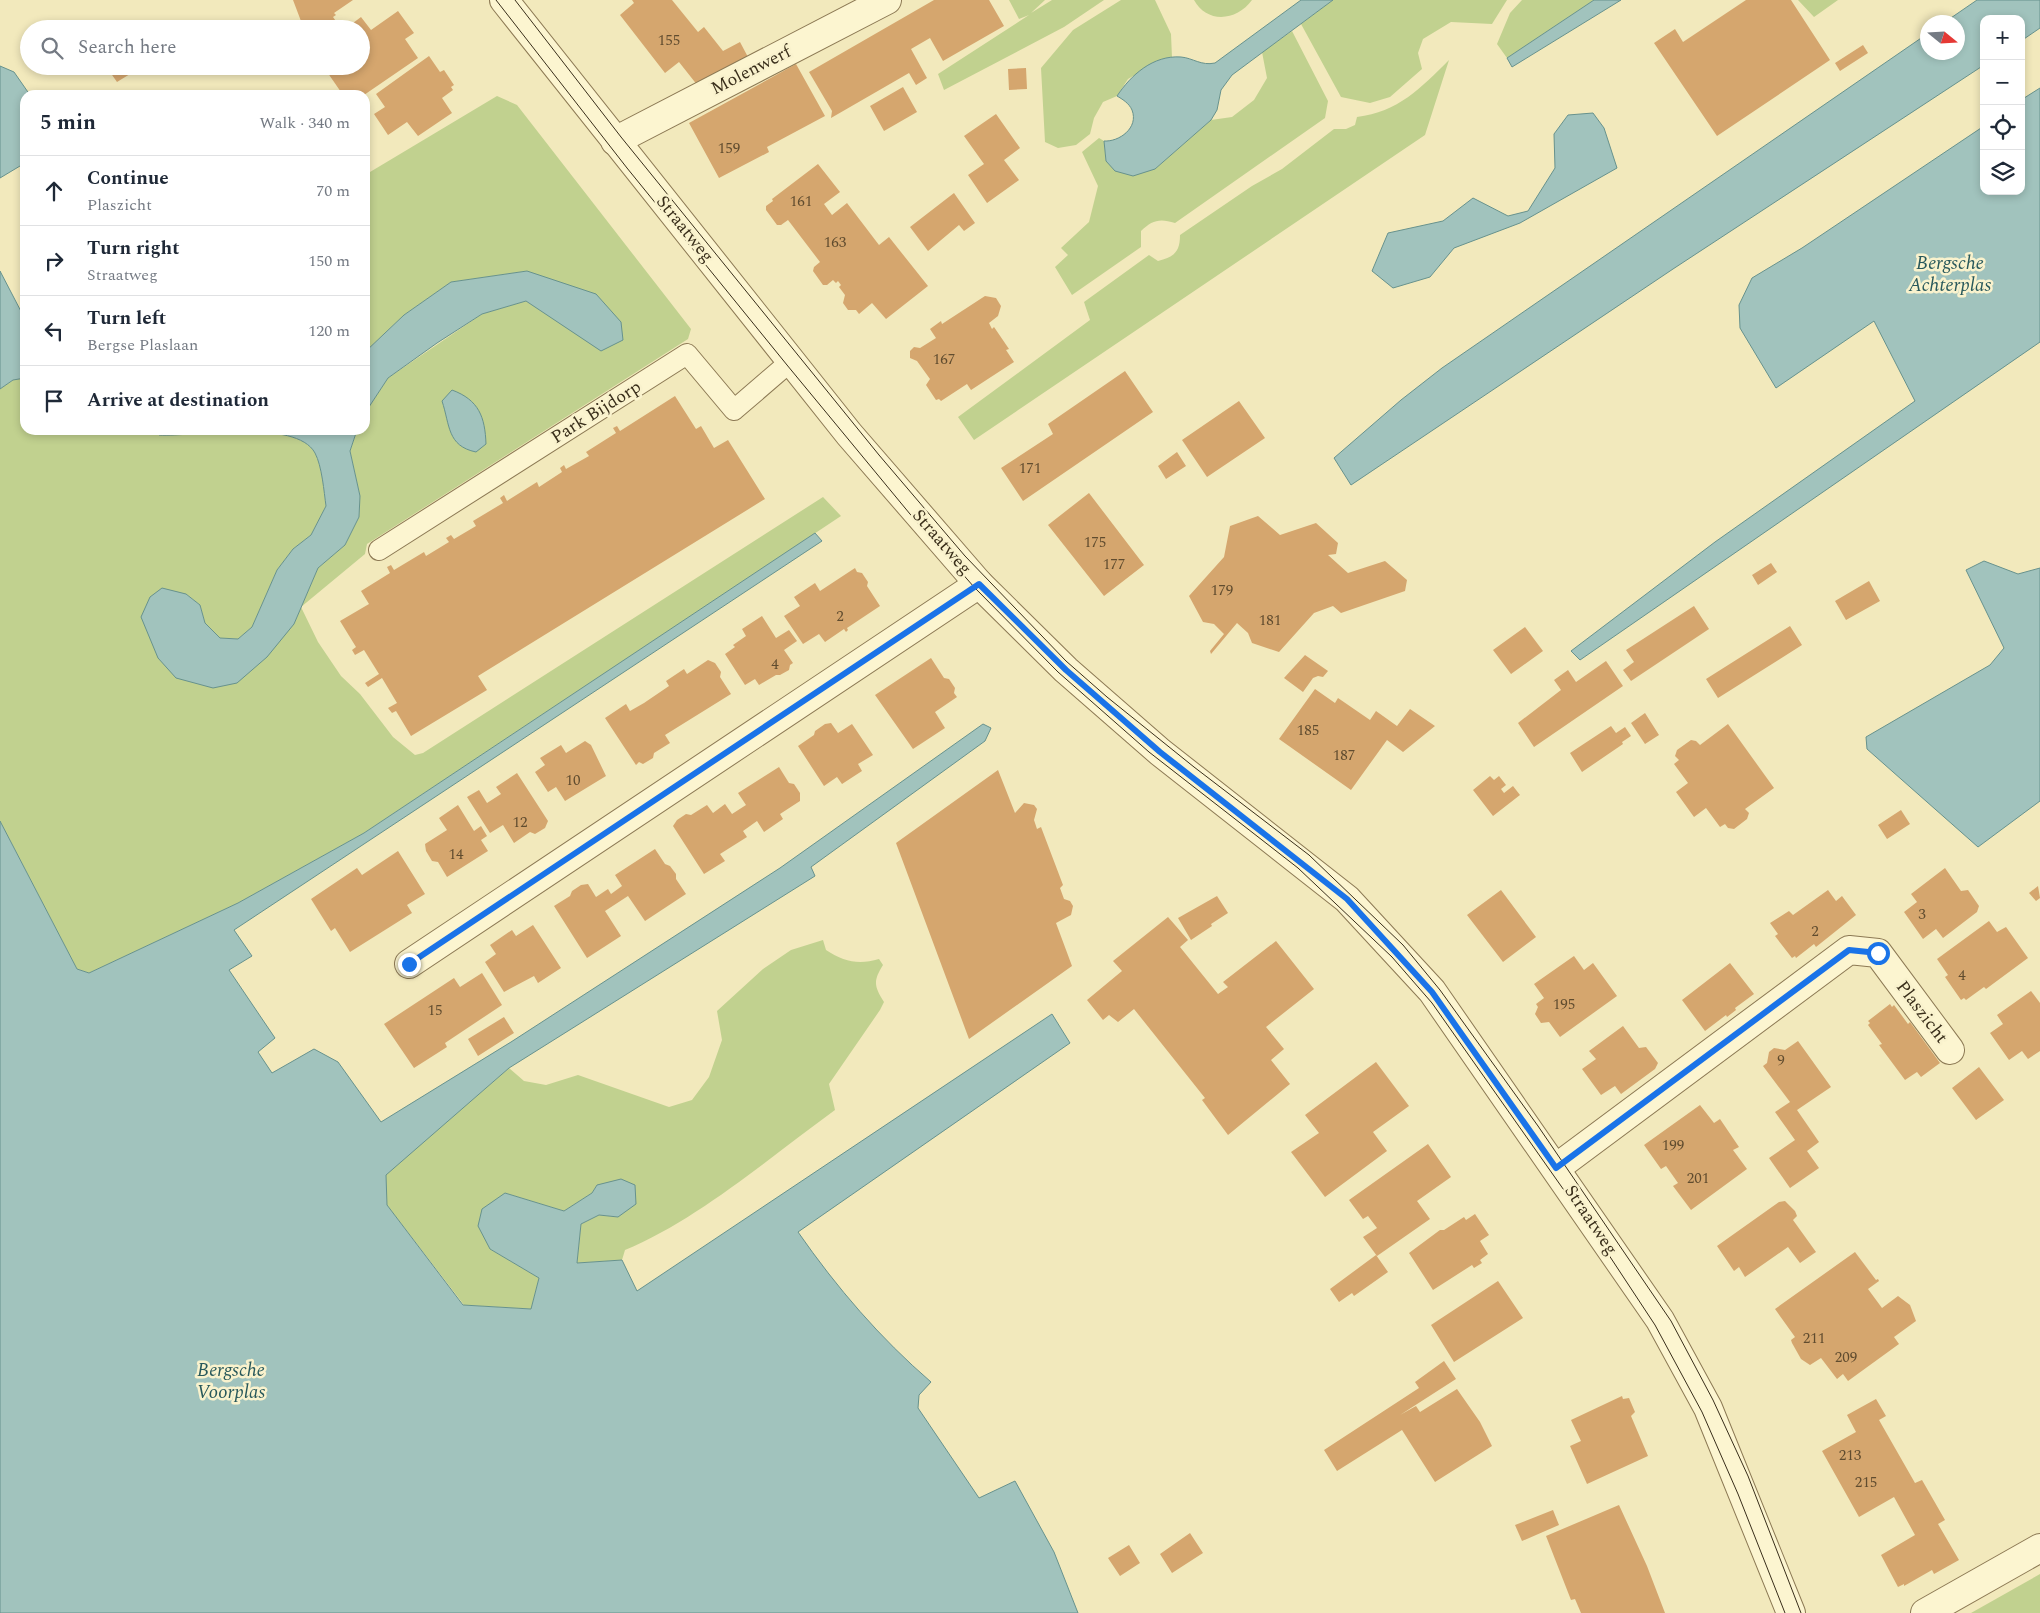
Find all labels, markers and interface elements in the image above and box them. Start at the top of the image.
north arrow [1920,15,1965,60]
map controls [1980,15,2025,195]
button: + [1980,15,2025,60]
search box [20,20,370,75]
house number: 155 [658,29,680,52]
text: Search here [78,33,177,62]
icon: search [38,34,66,62]
street label: Molenwerf [706,37,798,102]
button: − [1980,60,2025,105]
button: locate [1980,105,2025,150]
text: 5 min [40,107,96,139]
text: Walk · 340 m [259,111,350,135]
house number: 159 [718,137,740,160]
button: layers [1980,150,2025,195]
text: Continue [87,164,169,193]
icon: ahead [40,177,68,205]
text: 70 m [316,179,350,203]
street label: Straatweg [649,190,721,268]
house number: 161 [790,190,812,213]
text: Plaszicht [87,193,152,217]
house number: 163 [824,231,847,254]
text: Turn right [87,234,180,263]
icon: right [40,247,68,275]
text: 150 m [308,249,350,273]
water label: Bergsche Achterplas [1908,249,1991,300]
text: Straatweg [87,263,158,287]
text: Turn left [87,304,166,333]
icon: left [40,317,68,345]
text: 120 m [308,319,350,343]
text: Bergse Plaslaan [87,333,198,357]
house number: 167 [933,348,955,371]
street label: Park Bijdorp [546,374,646,450]
text: Arrive at destination [87,386,269,415]
icon: arrive [40,387,68,415]
house number: 171 [1019,457,1041,480]
street label: Straatweg [906,503,978,581]
house number: 175 [1084,531,1106,554]
house number: 177 [1103,553,1125,576]
house number: 179 [1211,579,1233,602]
house number: 2 [836,605,844,628]
house number: 181 [1259,609,1281,632]
house number: 4 [771,653,779,676]
house number: 185 [1297,719,1319,742]
house number: 187 [1333,744,1355,767]
house number: 10 [565,769,581,792]
house number: 12 [512,811,528,834]
house number: 14 [448,843,464,866]
house number: 3 [1918,903,1926,926]
house number: 2 [1811,920,1819,943]
route start [1867,942,1890,965]
route end [398,953,421,976]
house number: 4 [1958,964,1966,987]
street label: Plaszicht [1889,975,1955,1049]
house number: 195 [1553,993,1575,1016]
house number: 15 [427,999,443,1022]
house number: 9 [1777,1049,1785,1072]
house number: 199 [1662,1134,1684,1157]
house number: 201 [1687,1167,1709,1190]
street label: Straatweg [1558,1179,1624,1261]
house number: 211 [1803,1327,1825,1350]
house number: 209 [1835,1346,1857,1369]
water label: Bergsche Voorplas [197,1356,265,1407]
house number: 213 [1839,1444,1862,1467]
house number: 215 [1855,1471,1877,1494]

